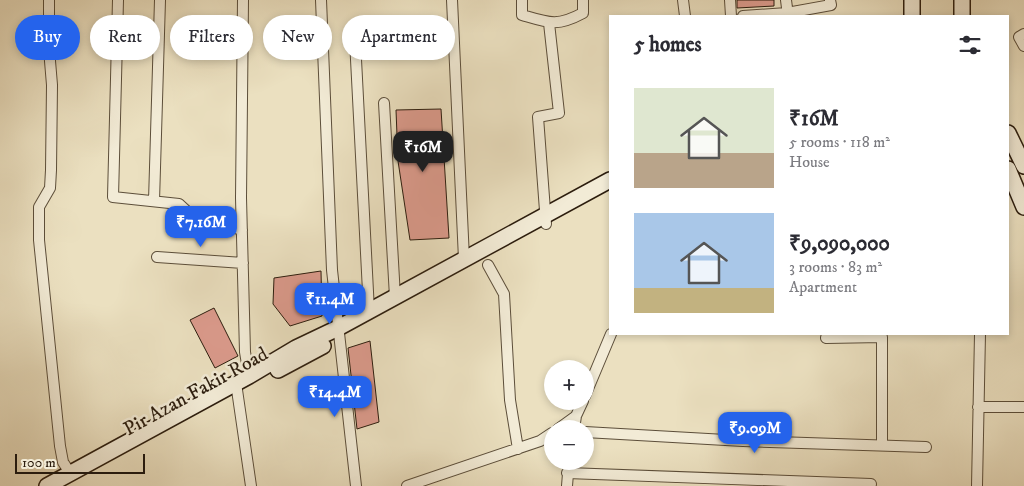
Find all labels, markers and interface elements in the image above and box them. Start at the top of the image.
chip: Buy [15,15,80,60]
chip: Rent [90,15,160,60]
chip: Filters [170,15,253,60]
chip: New [263,15,332,60]
chip: Apartment [342,15,455,60]
icon: filters [956,31,984,59]
text: 5 homes [634,32,702,58]
text: ₹16M [789,106,839,132]
icon: home [674,108,734,168]
pin: ₹16M [393,130,453,173]
text: 5 rooms · 118 m² [789,132,890,152]
text: ₹16M [404,137,442,157]
text: House [789,152,830,172]
pin: ₹7.16M [160,206,242,248]
text: ₹7.16M [176,212,226,232]
text: ₹9,090,000 [789,231,890,257]
icon: home [674,233,734,293]
text: 3 rooms · 83 m² [789,257,882,277]
text: Apartment [789,277,857,297]
pin: ₹11.4M [289,282,371,325]
text: ₹11.4M [306,289,354,309]
street label: Pir Azan Fakir Road [119,342,273,442]
map controls [544,360,594,470]
button: + [544,360,594,410]
pin: ₹14.4M [294,376,376,418]
text: ₹14.4M [309,382,361,402]
pin: ₹9.09M [714,412,796,454]
text: ₹9.09M [729,418,781,438]
button: − [544,420,594,470]
scale bar [15,451,145,474]
text: 100 m [22,454,56,472]

